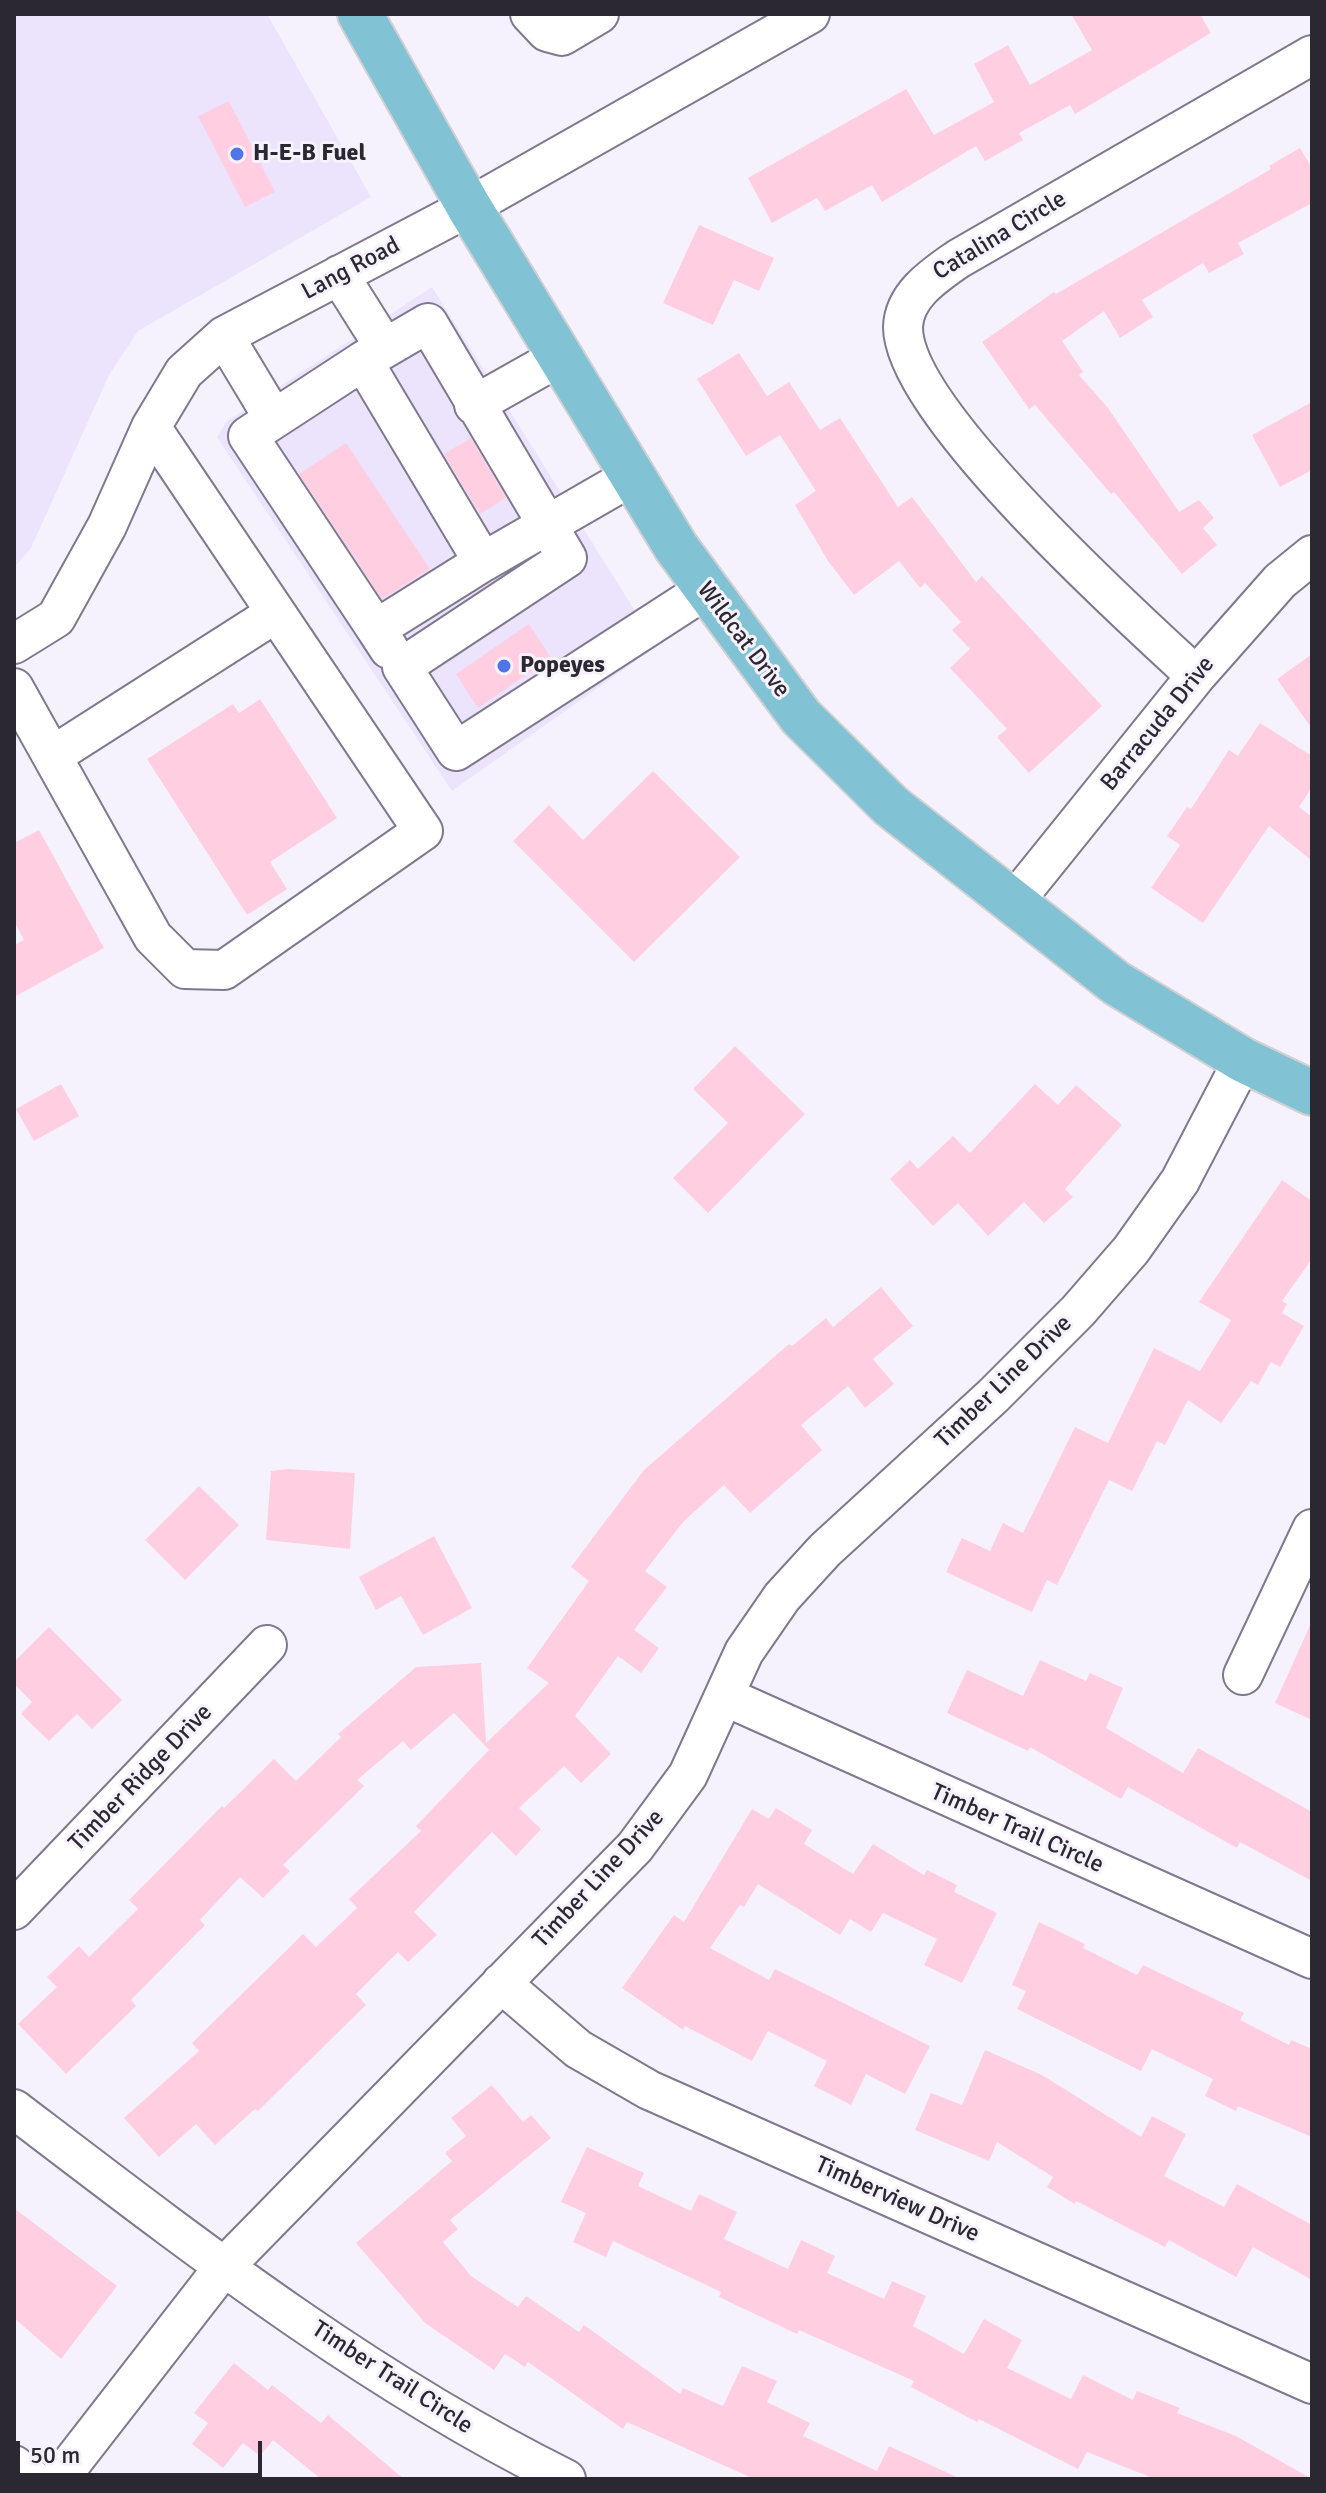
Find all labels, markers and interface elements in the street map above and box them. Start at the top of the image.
place label: H-E-B Fuel [253,140,366,168]
marker: H-E-B Fuel [228,145,246,163]
street label: Catalina Circle [928,185,1072,287]
street label: Lang Road [297,231,405,307]
street label: Wildcat Drive [690,577,796,703]
street label: Barracuda Drive [1095,651,1221,797]
place label: Popeyes [520,652,605,680]
marker: Popeyes [495,657,513,675]
street label: Timber Line Drive [930,1310,1078,1454]
street label: Timber Ridge Drive [63,1698,219,1858]
street label: Timber Trail Circle [926,1778,1108,1880]
street label: Timber Line Drive [527,1804,671,1954]
street label: Timberview Drive [810,2151,984,2249]
street label: Timber Trail Circle [306,2315,478,2441]
scale bar [20,2425,266,2475]
text: 50 m [30,2440,80,2470]

